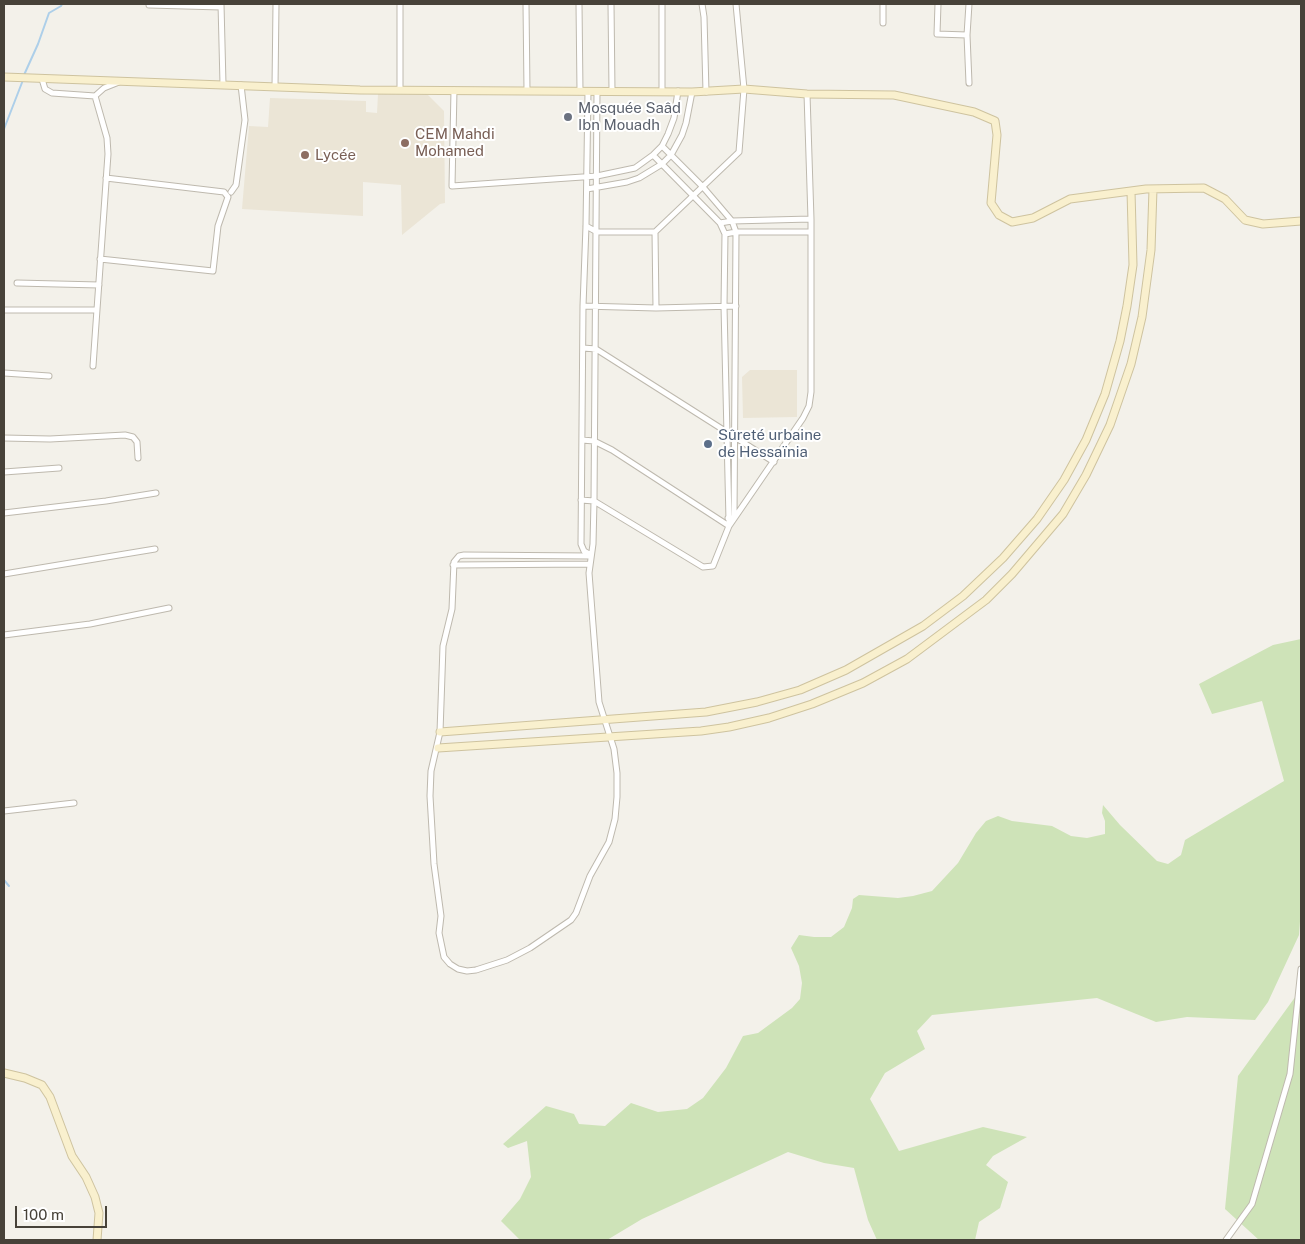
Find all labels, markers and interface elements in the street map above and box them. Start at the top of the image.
place label: Mosquée Saâd Ibn Mouadh [578,99,681,134]
marker: Mosquée Saâd Ibn Mouadh [562,111,574,123]
place label: CEM Mahdi Mohamed [415,125,495,160]
marker: CEM Mahdi Mohamed [399,137,411,149]
place label: Lycée [315,146,356,164]
marker: Lycée [299,149,311,161]
place label: Sûreté urbaine de Hessaïnia [718,426,821,461]
marker: Sûreté urbaine de Hessaïnia [702,438,714,450]
scale bar [18,1196,110,1228]
text: 100 m [23,1206,64,1223]

